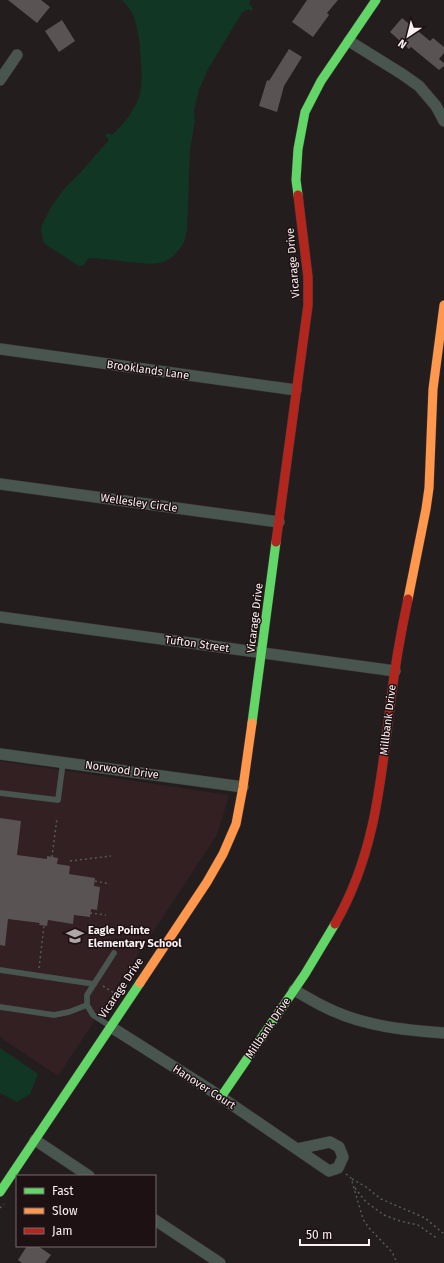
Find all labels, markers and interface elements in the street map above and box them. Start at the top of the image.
north arrow [388,16,428,56]
text: N [396,36,409,51]
street label: Vicarage Drive [283,227,303,299]
street label: Brooklands Lane [106,358,190,382]
street label: Wellesley Circle [100,491,178,515]
street label: Vicarage Drive [244,582,266,654]
street label: Tufton Street [164,633,230,655]
street label: Millbank Drive [377,684,399,756]
street label: Norwood Drive [84,758,160,782]
place label: Eagle Pointe Elementary School [88,924,182,950]
school or university icon: Eagle Pointe Elementary School [65,926,85,946]
street label: Vicarage Drive [96,955,146,1021]
street label: Millbank Drive [243,995,293,1061]
street label: Hanover Court [170,1062,238,1112]
legend [16,1175,156,1247]
text: Fast [52,1184,74,1198]
text: Slow [52,1204,78,1218]
scale bar [300,1221,369,1247]
text: Jam [52,1224,72,1238]
text: 50 m [306,1228,332,1242]

